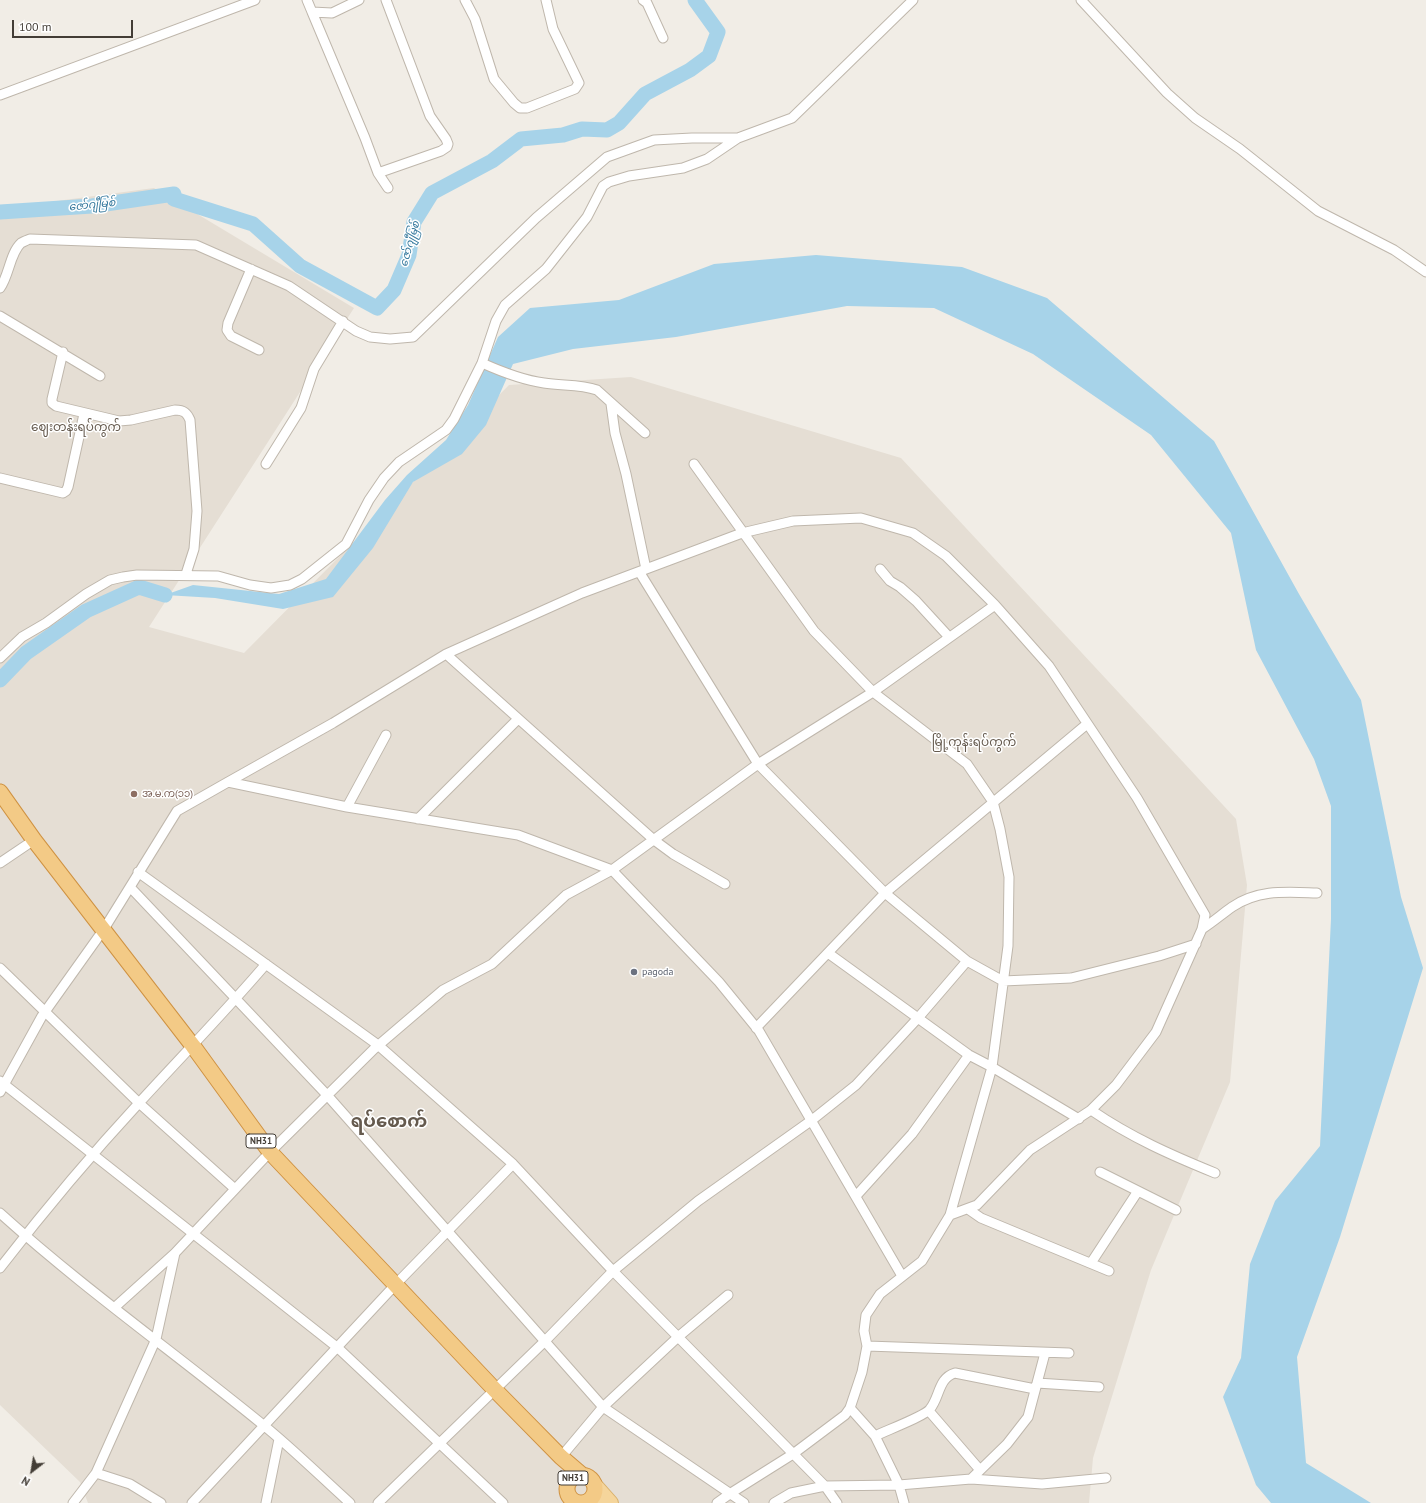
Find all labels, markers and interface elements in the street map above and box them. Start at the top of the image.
scale bar [14,12,135,38]
text: 100 m [19,19,52,34]
water label: ဇော်ဂျီမြစ် [68,196,116,214]
water label: ဇော်ဂျီမြစ် [397,220,423,268]
district label: ဈေးတန်းရပ်ကွက် [31,421,121,435]
district label: မြို့ကုန်းရပ်ကွက် [932,736,1016,750]
place label: အ.မ.က(၁၁) [142,788,193,800]
marker: အ.မ.က(၁၁) [129,789,139,799]
place label: pagoda [642,966,673,978]
marker: pagoda [629,967,639,977]
district label: ရပ်စောက် [351,1111,427,1133]
road number: NH31 [246,1134,276,1148]
north arrow [12,1451,52,1491]
road number: NH31 [558,1471,588,1485]
text: N [19,1473,33,1489]

